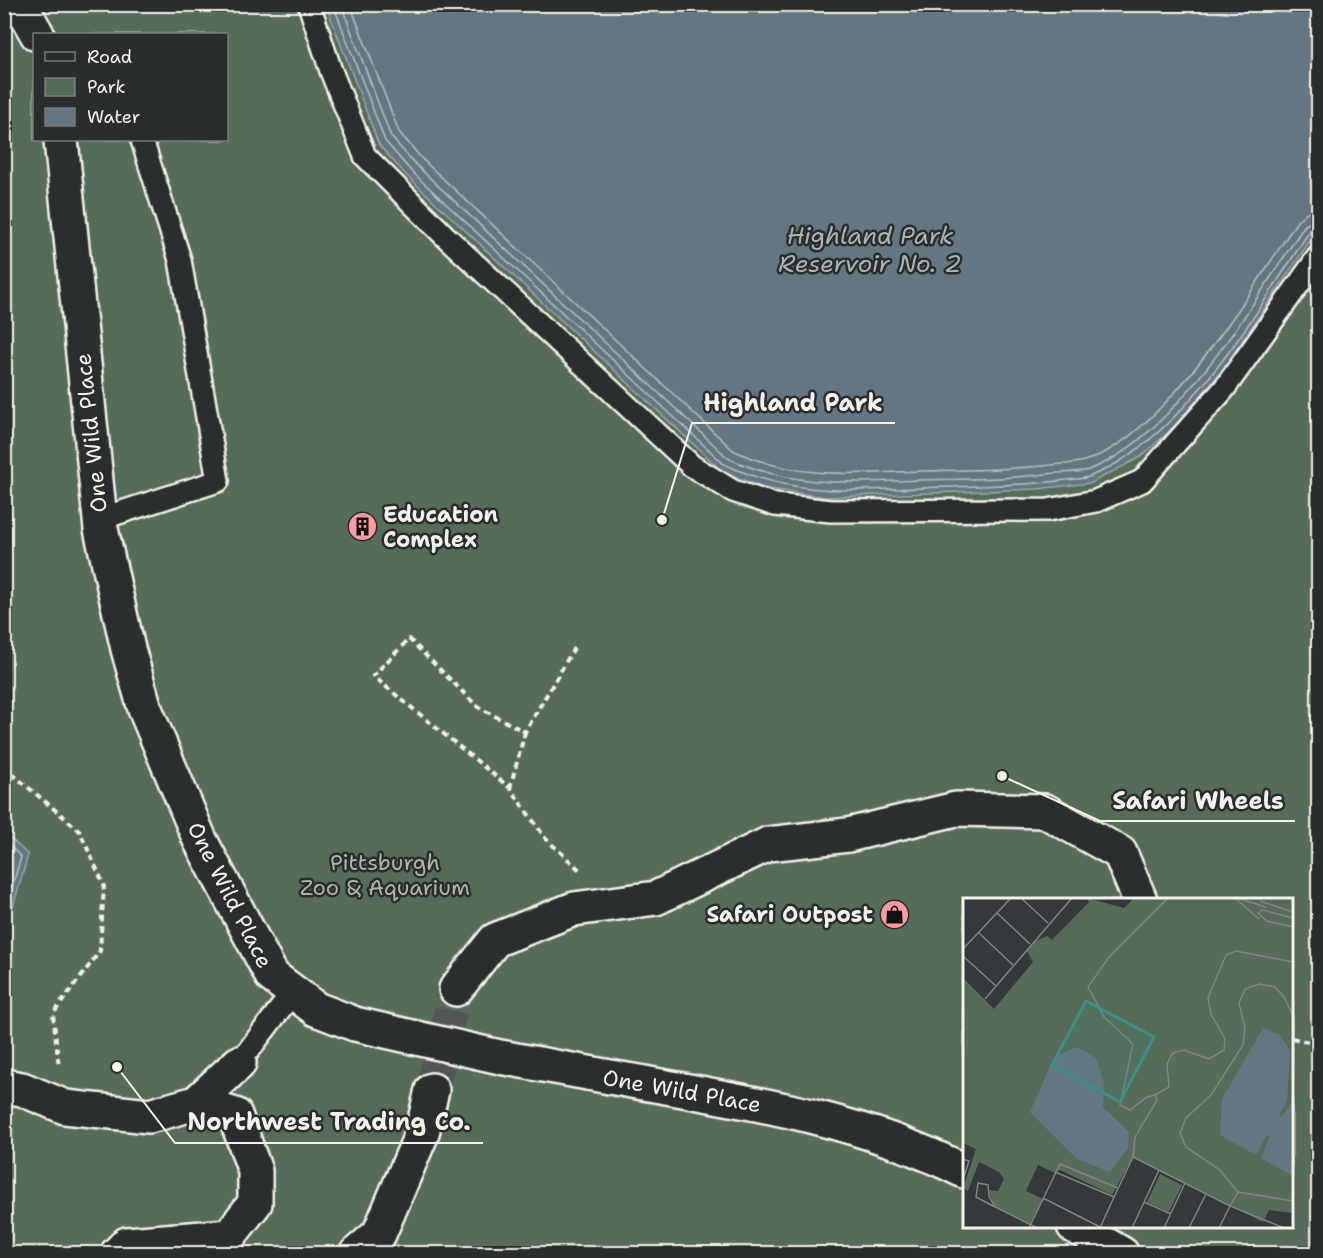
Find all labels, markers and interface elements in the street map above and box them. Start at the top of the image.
legend [33,33,228,141]
text: Road [87,45,132,69]
text: Park [87,75,126,99]
text: Water [87,105,140,129]
water label: Highland Park Reservoir No. 2 [779,220,961,280]
street label: One Wild Place [68,352,114,514]
callout: Highland Park [692,381,895,423]
text: Highland Park [703,387,883,419]
place label: Education Complex [383,500,498,554]
building icon: Education Complex [346,511,378,543]
callout: Safari Wheels [1100,779,1295,821]
text: Safari Wheels [1112,785,1284,817]
street label: One Wild Place [181,817,279,973]
park label: Pittsburgh Zoo & Aquarium [300,848,470,902]
shop icon: Safari Outpost [878,898,910,930]
inset map [963,898,1293,1228]
place label: Safari Outpost [706,900,873,929]
street label: One Wild Place [601,1063,763,1119]
callout: Northwest Trading Co. [175,1101,483,1143]
text: Northwest Trading Co. [187,1106,471,1138]

